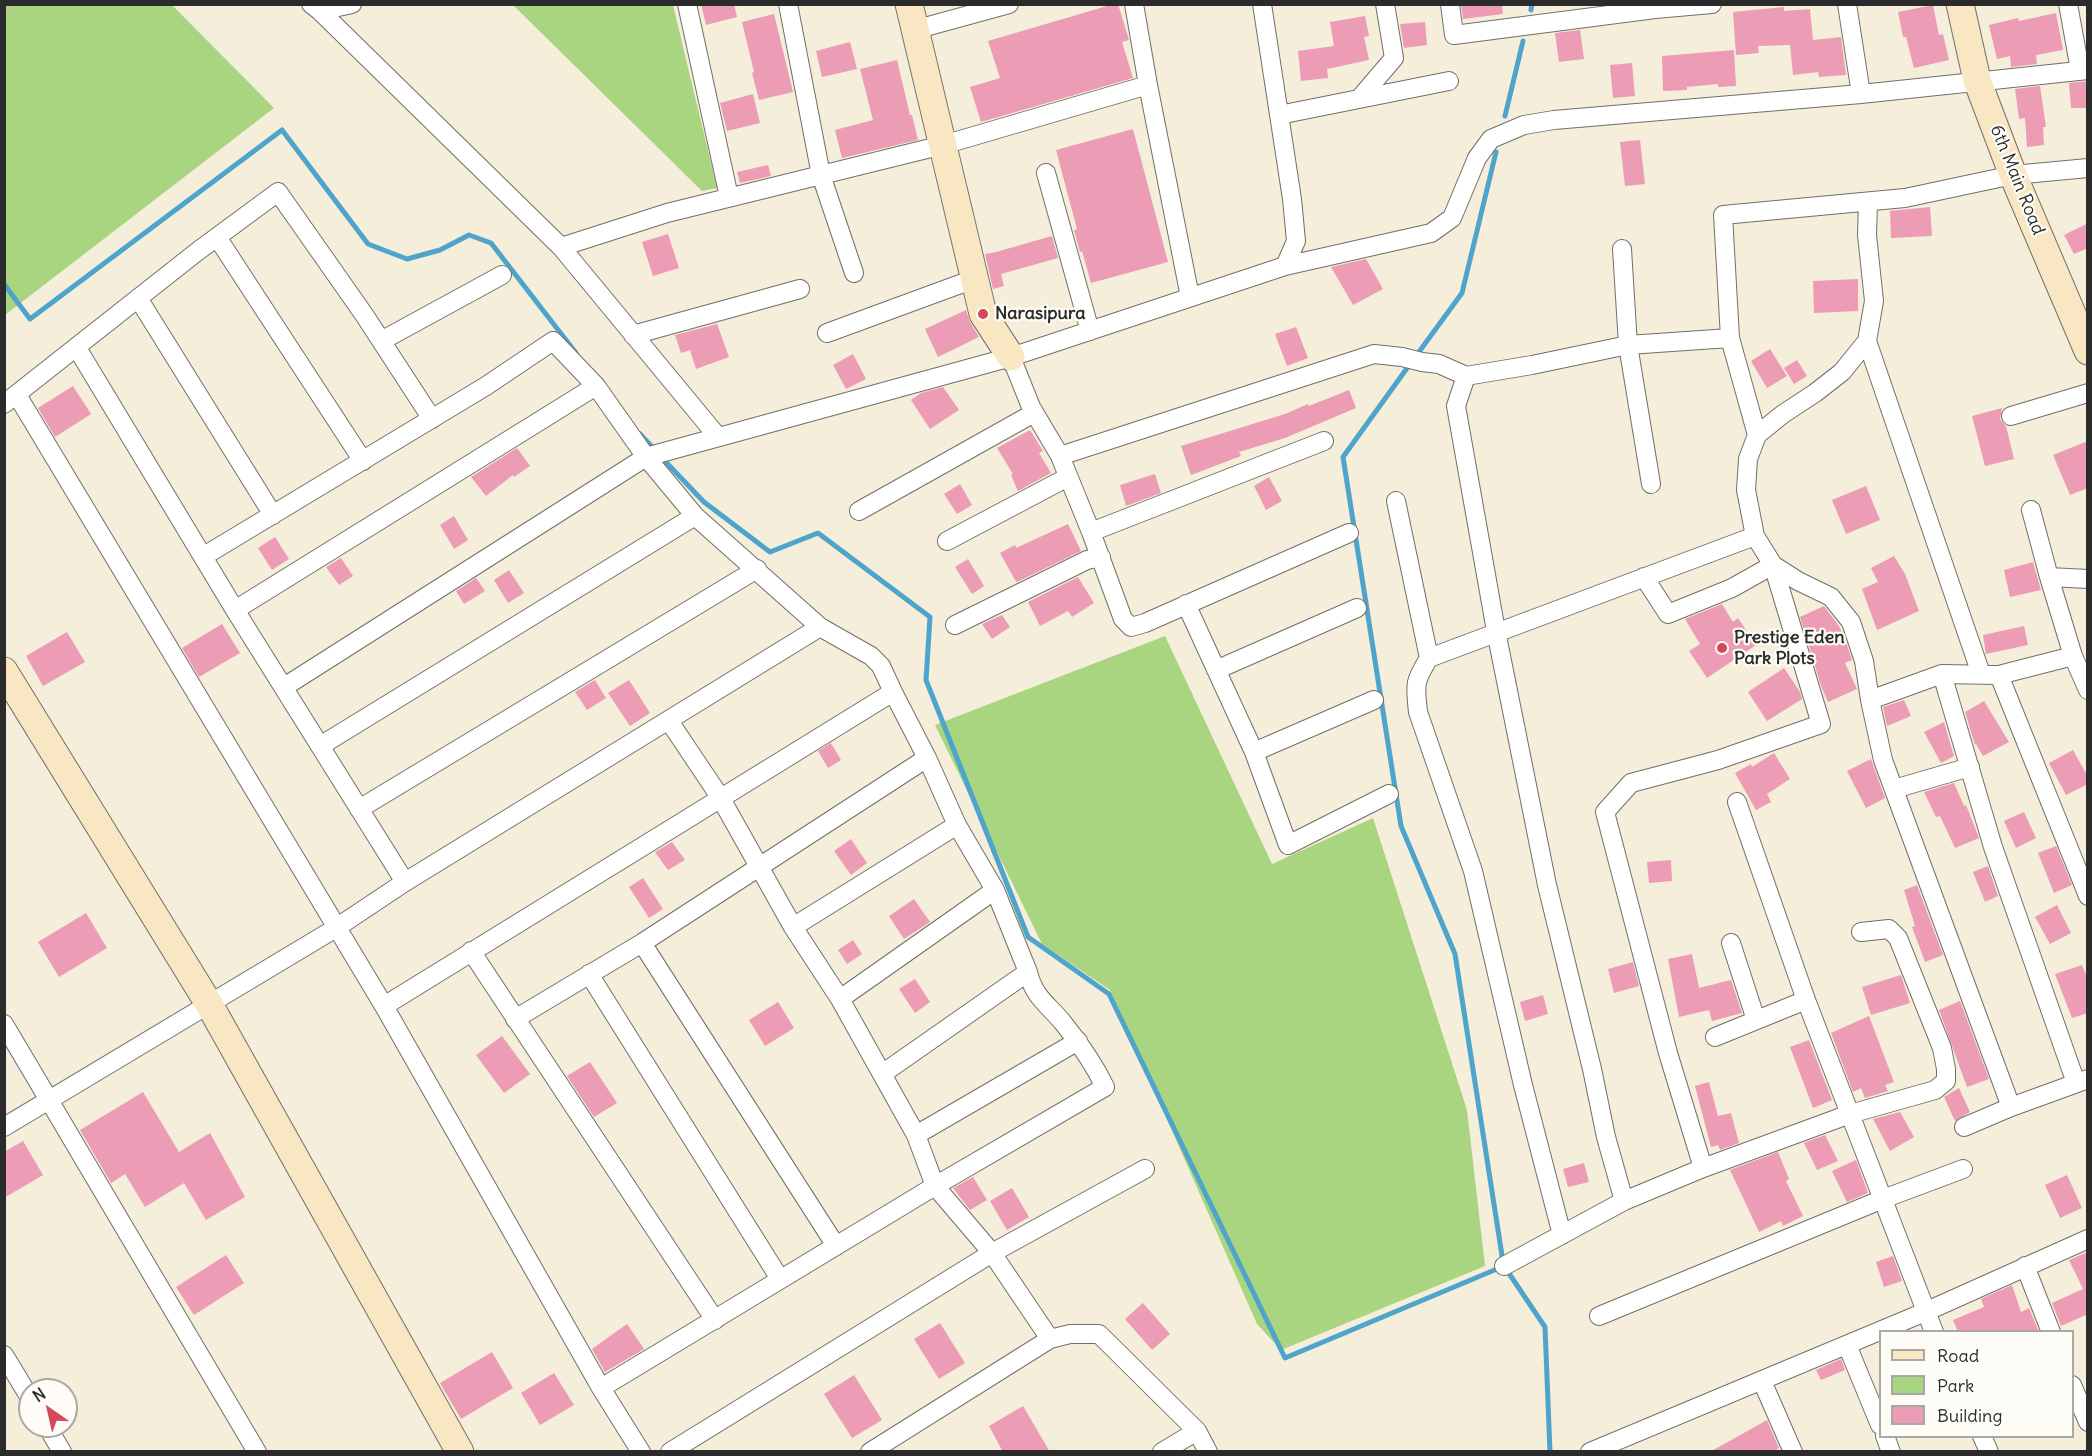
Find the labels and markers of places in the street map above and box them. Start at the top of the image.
place label: Narasipura [995,303,1085,325]
marker: Narasipura [976,307,990,321]
place label: Prestige Eden Park Plots [1734,627,1845,670]
marker: Prestige Eden Park Plots [1715,641,1729,655]

